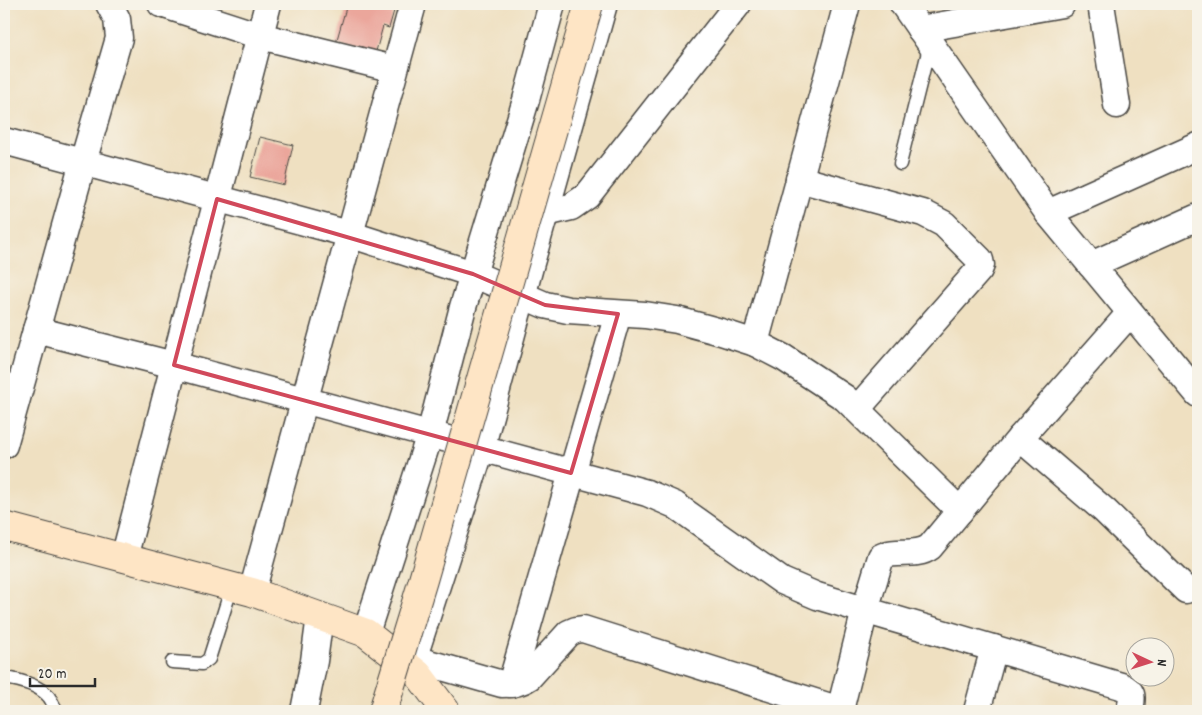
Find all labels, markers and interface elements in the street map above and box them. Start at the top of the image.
north arrow [1124,638,1174,688]
scale bar [30,655,95,687]
text: N [1151,659,1171,667]
text: 20 m [38,664,66,686]

